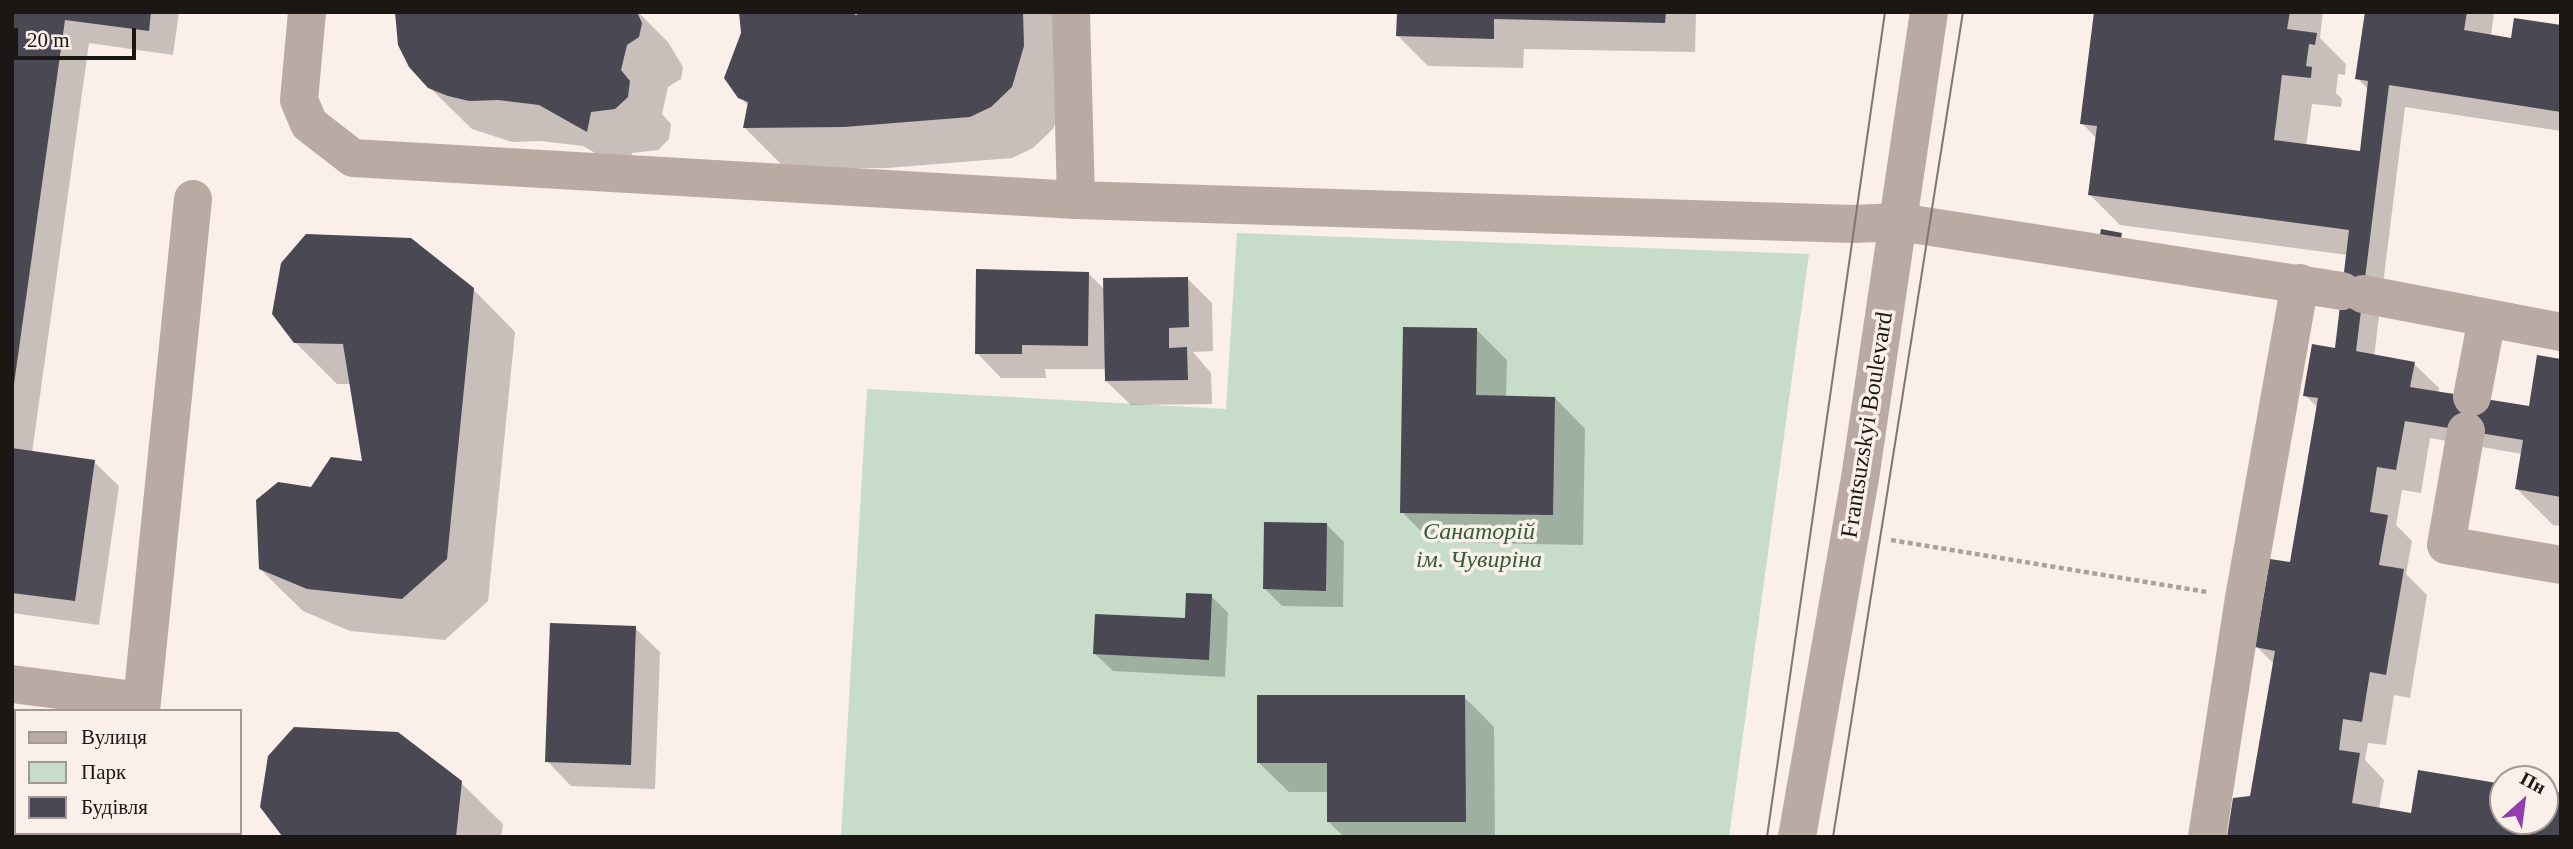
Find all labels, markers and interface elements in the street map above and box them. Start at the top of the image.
scale bar [18,14,140,58]
text: 20 m [27,28,70,52]
street label: Frantsuzskyi Boulevard [1836,310,1900,540]
park label: Санаторій ім. Чувиріна [1416,519,1542,575]
legend [14,709,242,835]
text: Вулиця [81,725,147,749]
text: Парк [81,760,126,784]
north arrow [2489,765,2559,835]
text: Пн [2517,767,2549,798]
text: Будівля [81,795,148,819]

